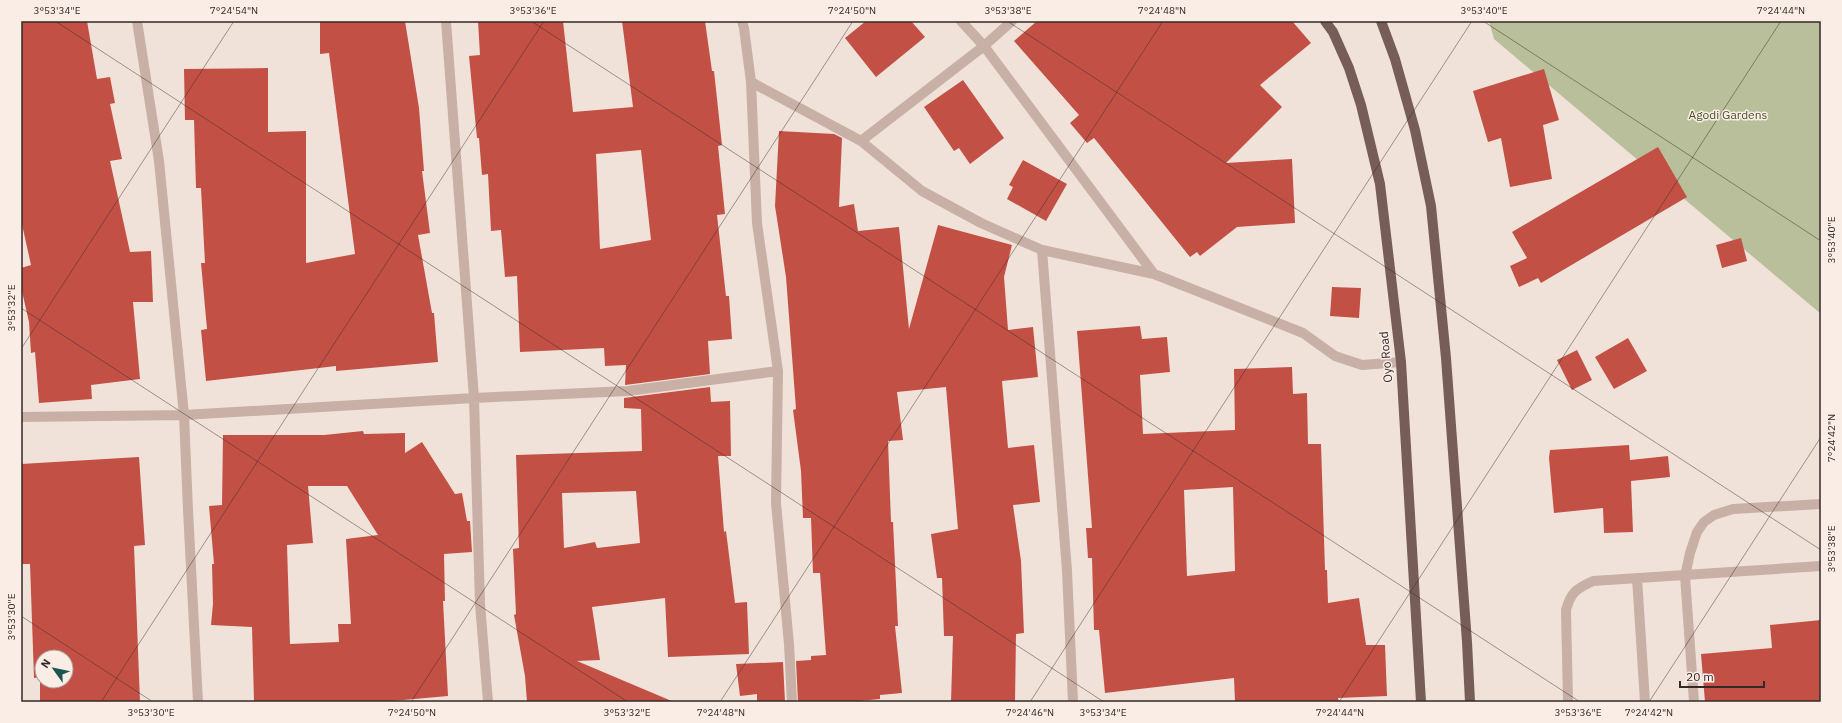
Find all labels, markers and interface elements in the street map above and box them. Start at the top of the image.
text: 3°53'34"E [33,4,81,17]
text: 7°24'54"N [210,4,258,17]
text: 3°53'36"E [509,4,557,17]
text: 7°24'50"N [828,4,876,17]
text: 3°53'38"E [984,4,1032,17]
text: 7°24'48"N [1138,4,1186,17]
text: 3°53'40"E [1460,4,1508,17]
text: 7°24'44"N [1757,4,1805,17]
park label: Agodi Gardens [1689,107,1768,122]
text: 3°53'40"E [1825,216,1838,264]
text: 3°53'32"E [5,284,18,332]
street label: Oyo Road [1376,331,1395,383]
text: 7°24'42"N [1825,414,1838,462]
text: 3°53'38"E [1825,525,1838,573]
text: 3°53'30"E [5,593,18,641]
north arrow [34,649,74,689]
text: N [38,656,54,671]
scale bar [1680,663,1764,689]
text: 20 m [1686,669,1714,684]
text: 3°53'30"E [127,706,175,719]
text: 7°24'50"N [388,706,436,719]
text: 3°53'32"E [603,706,651,719]
text: 7°24'48"N [697,706,745,719]
text: 7°24'46"N [1006,706,1054,719]
text: 3°53'34"E [1079,706,1127,719]
text: 7°24'44"N [1316,706,1364,719]
text: 3°53'36"E [1554,706,1602,719]
text: 7°24'42"N [1625,706,1673,719]

